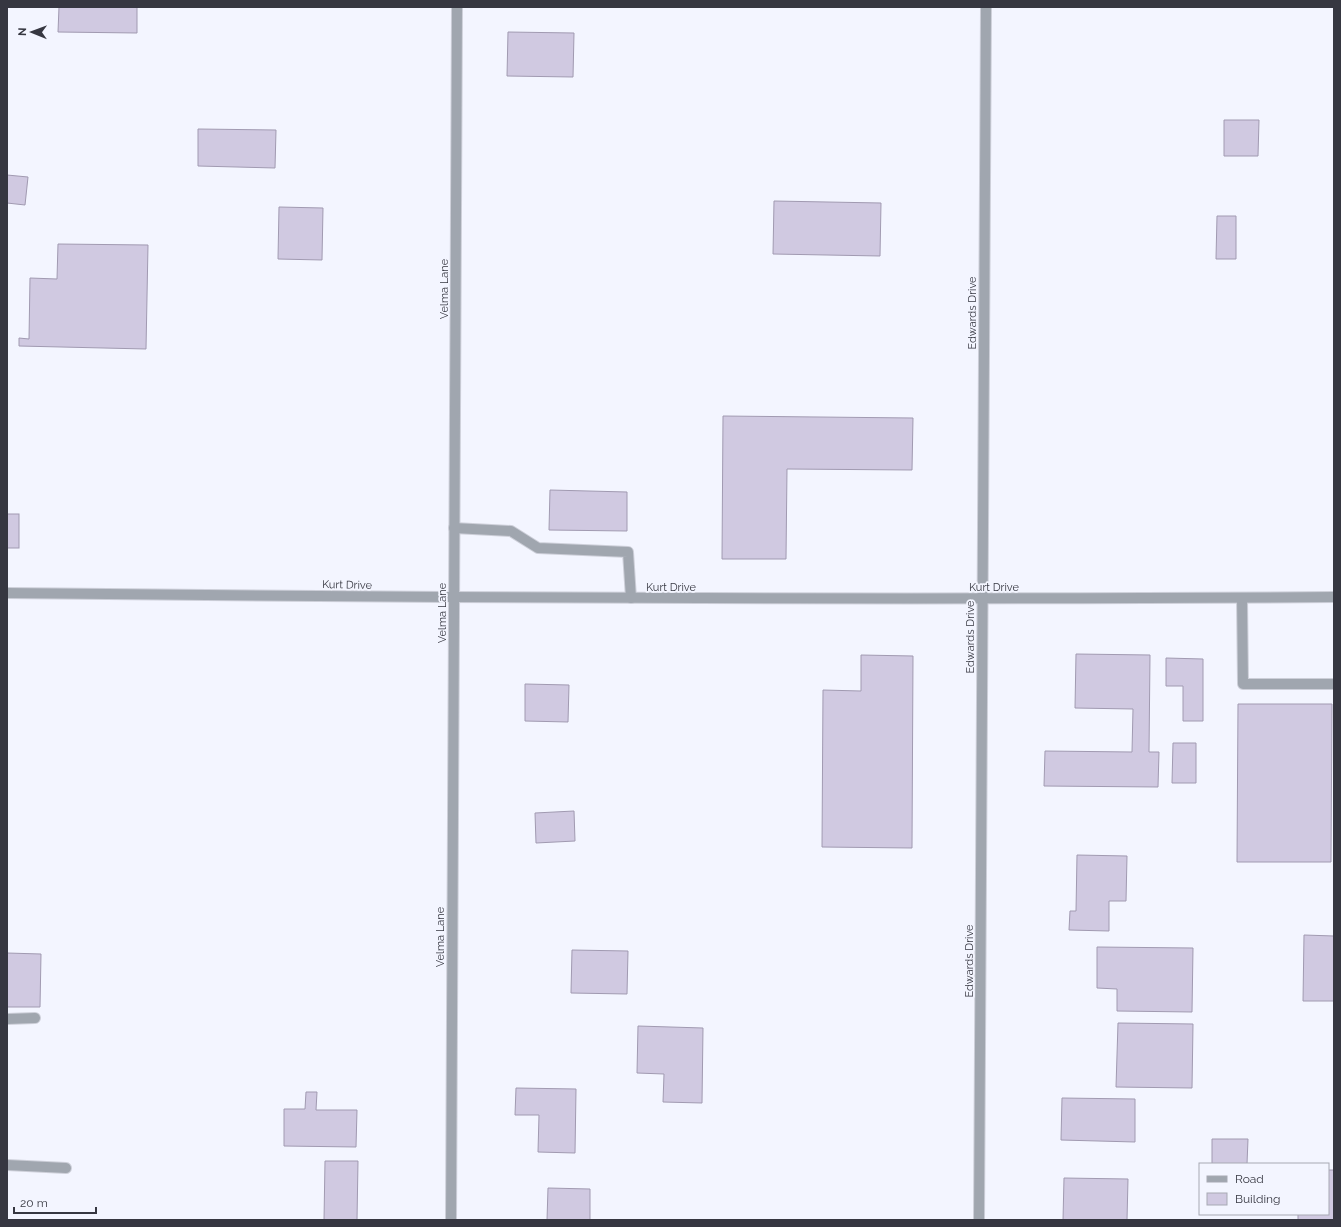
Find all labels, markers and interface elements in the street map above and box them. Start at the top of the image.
north arrow [12,12,52,52]
text: N [16,28,29,36]
street label: Velma Lane [438,258,451,319]
street label: Edwards Drive [966,276,979,350]
street label: Kurt Drive [322,578,373,592]
street label: Kurt Drive [646,581,697,594]
street label: Kurt Drive [969,581,1020,594]
street label: Velma Lane [436,582,449,643]
street label: Edwards Drive [964,600,977,674]
street label: Velma Lane [434,906,447,967]
street label: Edwards Drive [963,924,976,998]
legend [1199,1163,1329,1215]
text: Road [1235,1172,1264,1186]
scale bar [14,1189,96,1215]
text: Building [1235,1192,1281,1206]
text: 20 m [20,1196,48,1210]

